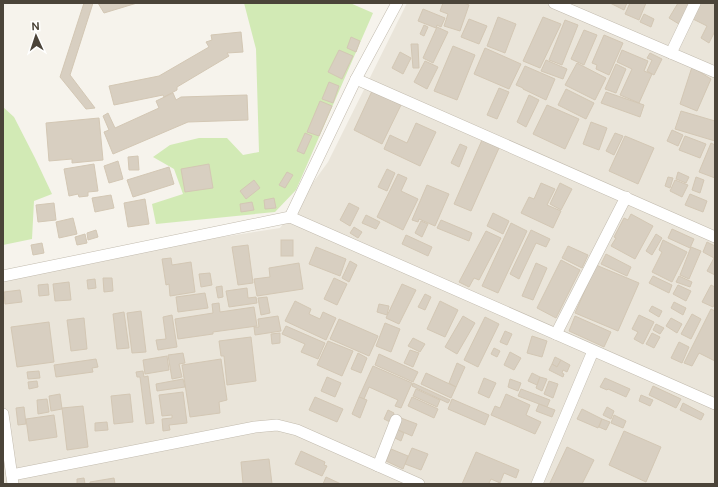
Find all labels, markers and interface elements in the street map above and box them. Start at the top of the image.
north arrow [16,16,56,56]
text: N [31,19,40,33]

